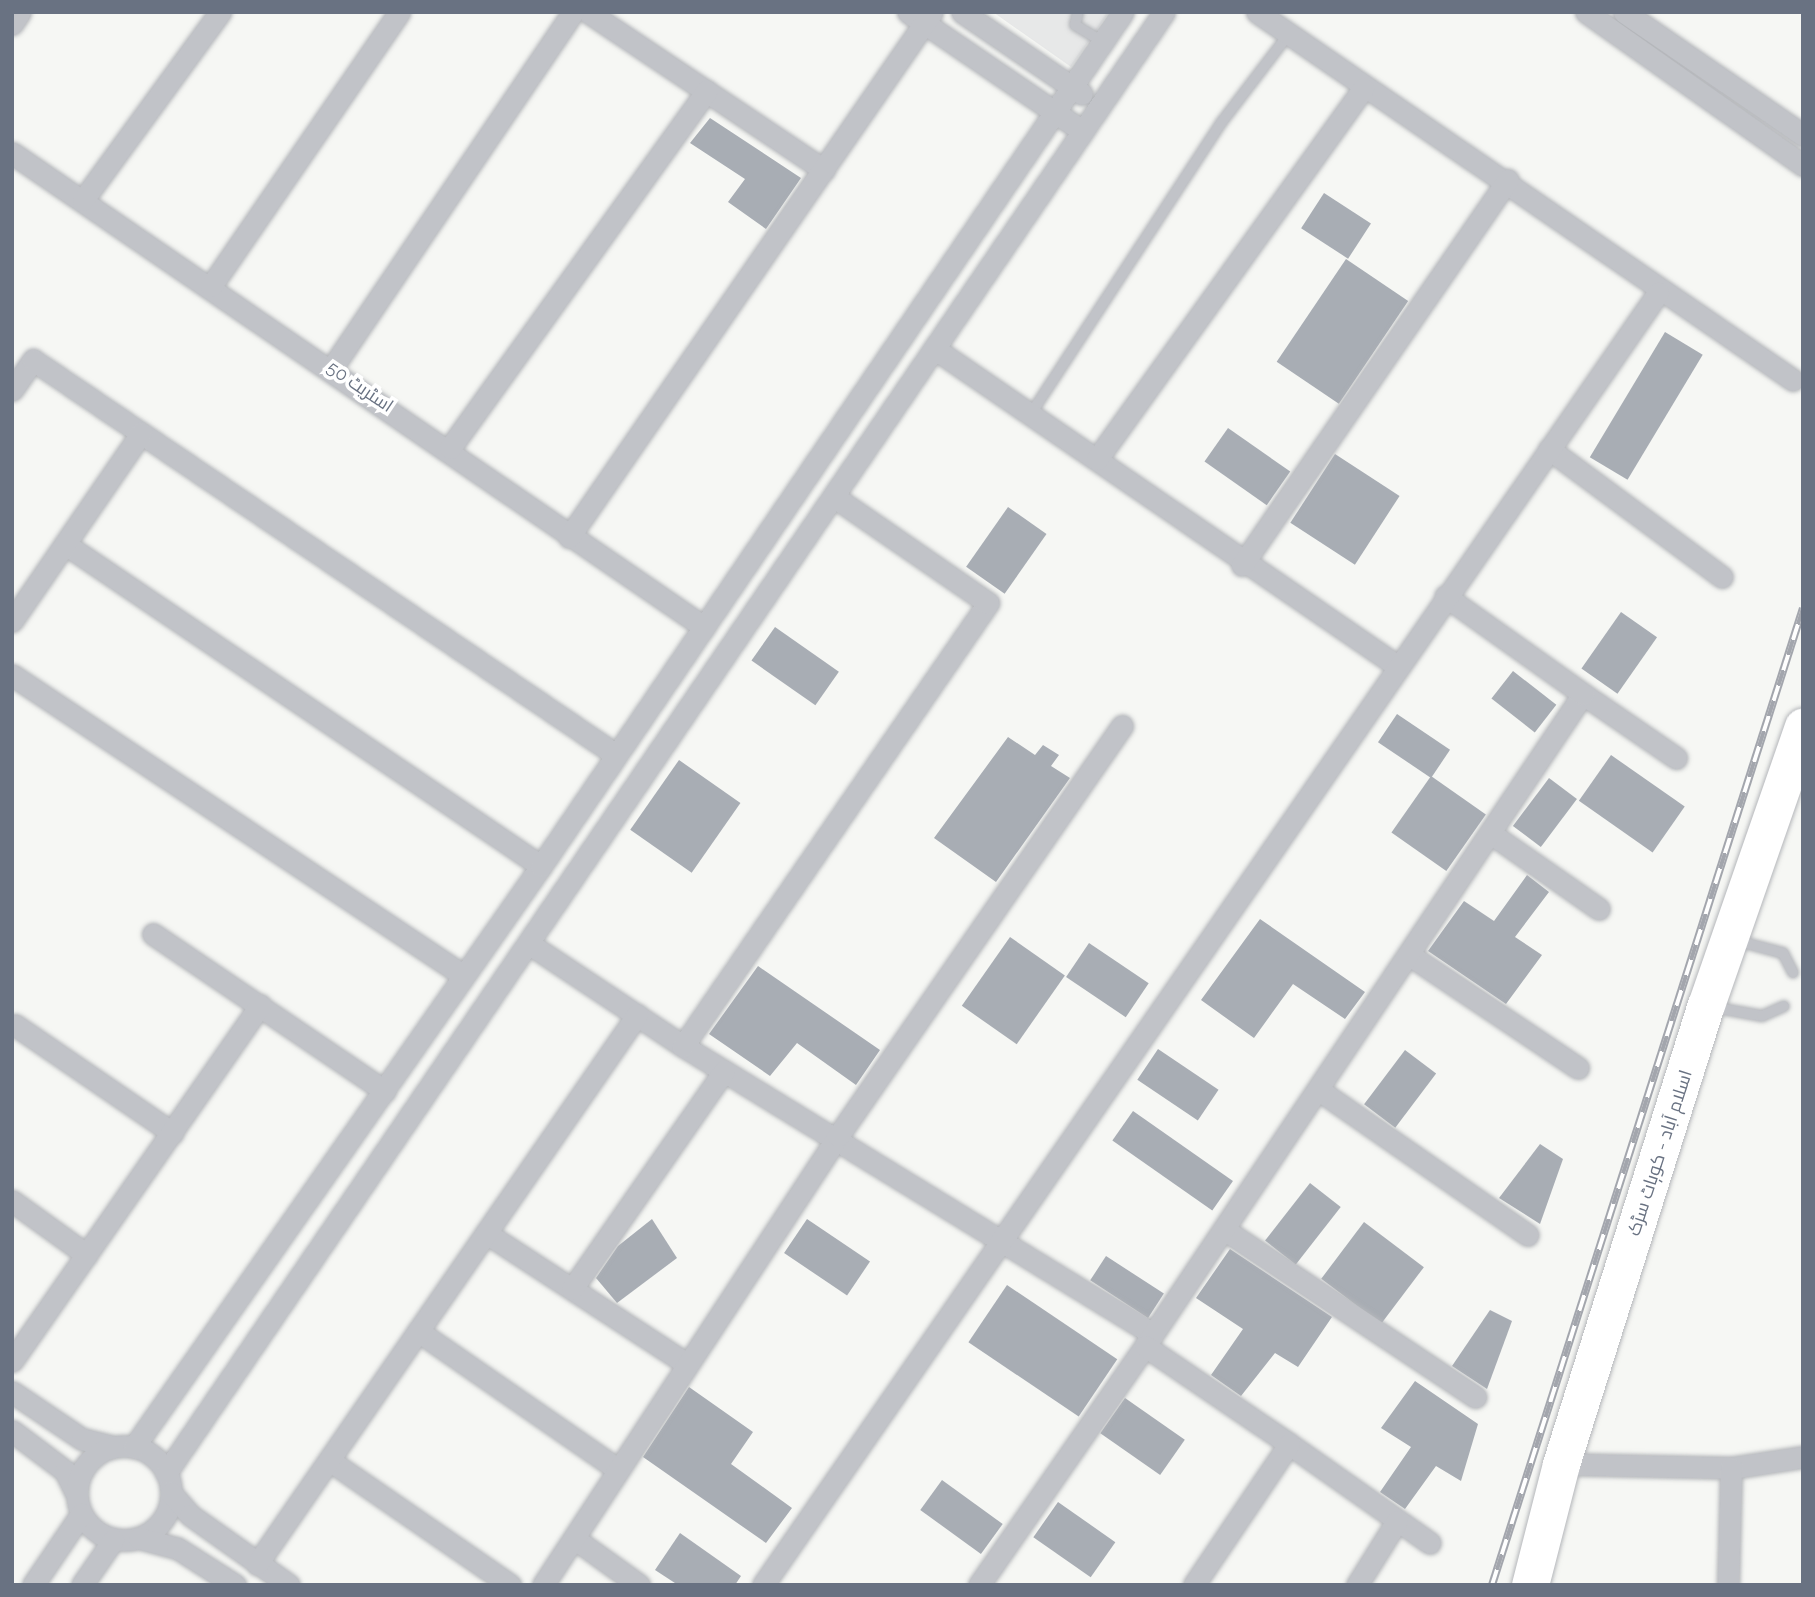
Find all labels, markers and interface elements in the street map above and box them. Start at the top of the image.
street label: اسٹریٹ 50 [323,357,397,417]
street label: اسلام آباد - کوہاٹ سڑک [1623,1067,1697,1239]

